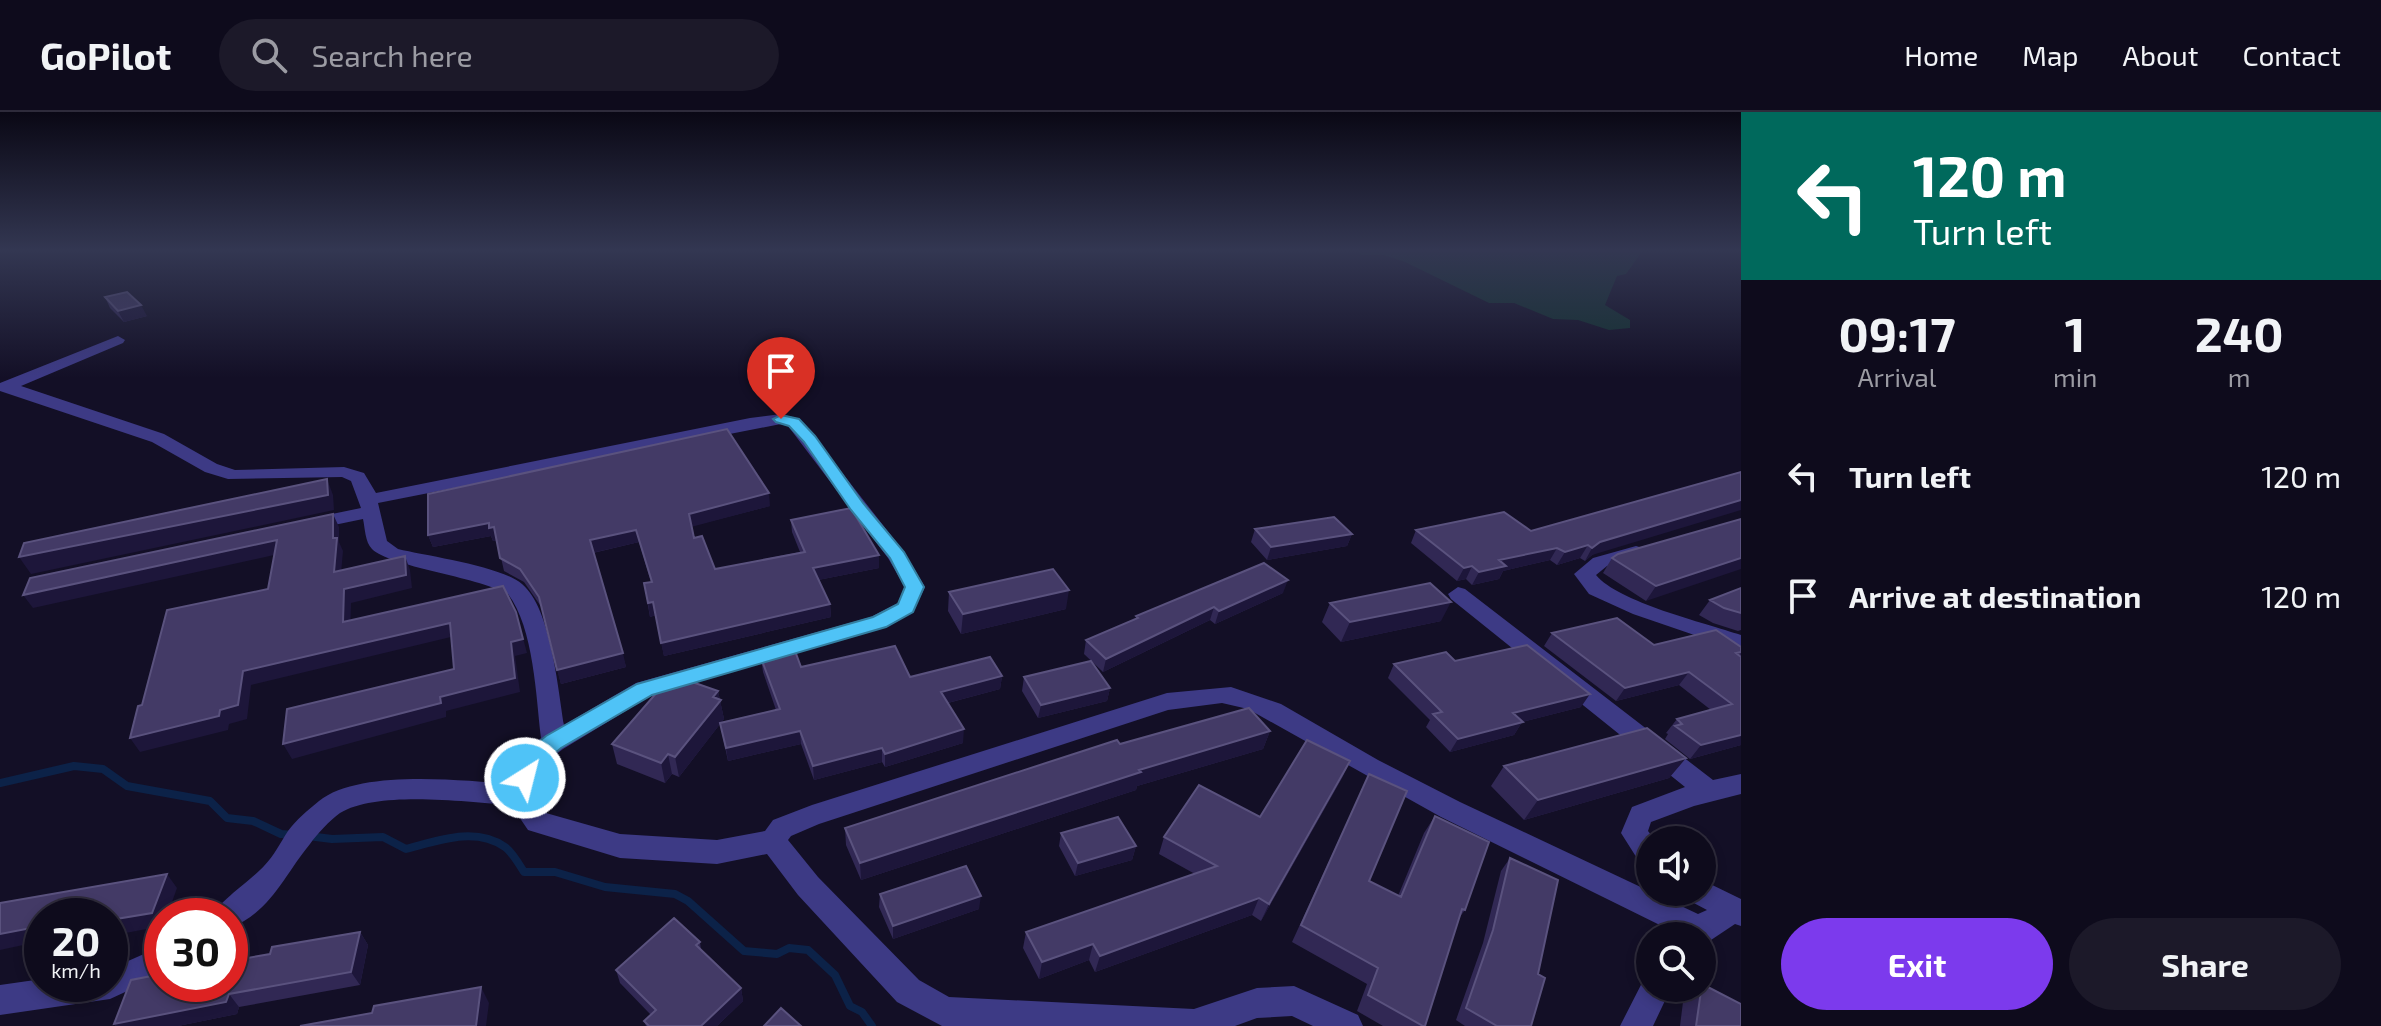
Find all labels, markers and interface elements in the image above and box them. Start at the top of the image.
search box [219,19,779,91]
text: GoPilot [40,32,171,78]
icon: search [247,33,291,77]
text: Search here [311,37,473,73]
text: Home [1904,38,1978,72]
text: Map [2022,38,2079,72]
text: About [2123,38,2198,72]
text: Contact [2242,38,2341,72]
text: 120 m [1913,141,2067,208]
icon: left [1781,144,1885,248]
text: Turn left [1913,209,2052,252]
text: 09:17 [1838,304,1955,362]
text: 1 [2065,304,2085,362]
text: 240 [2195,304,2284,362]
pin [747,337,815,419]
icon: arrive [759,349,803,393]
text: Arrival [1857,361,1937,392]
text: min [2053,361,2097,392]
text: m [2228,361,2251,392]
icon: left [1781,454,1825,498]
text: Turn left [1849,458,1971,494]
text: 120 m [2261,458,2341,494]
icon: arrive [1781,574,1825,618]
text: Arrive at destination [1849,578,2141,614]
text: 120 m [2261,578,2341,614]
position arrow [483,736,567,820]
map controls [1636,826,1716,1002]
button: sound [1636,826,1716,906]
speed limit sign: 30 [144,898,248,1002]
text: 20 [52,916,100,964]
button: Exit [1781,918,2053,1010]
button: Share [2069,918,2341,1010]
button: search [1636,922,1716,1002]
text: km/h [51,958,101,982]

